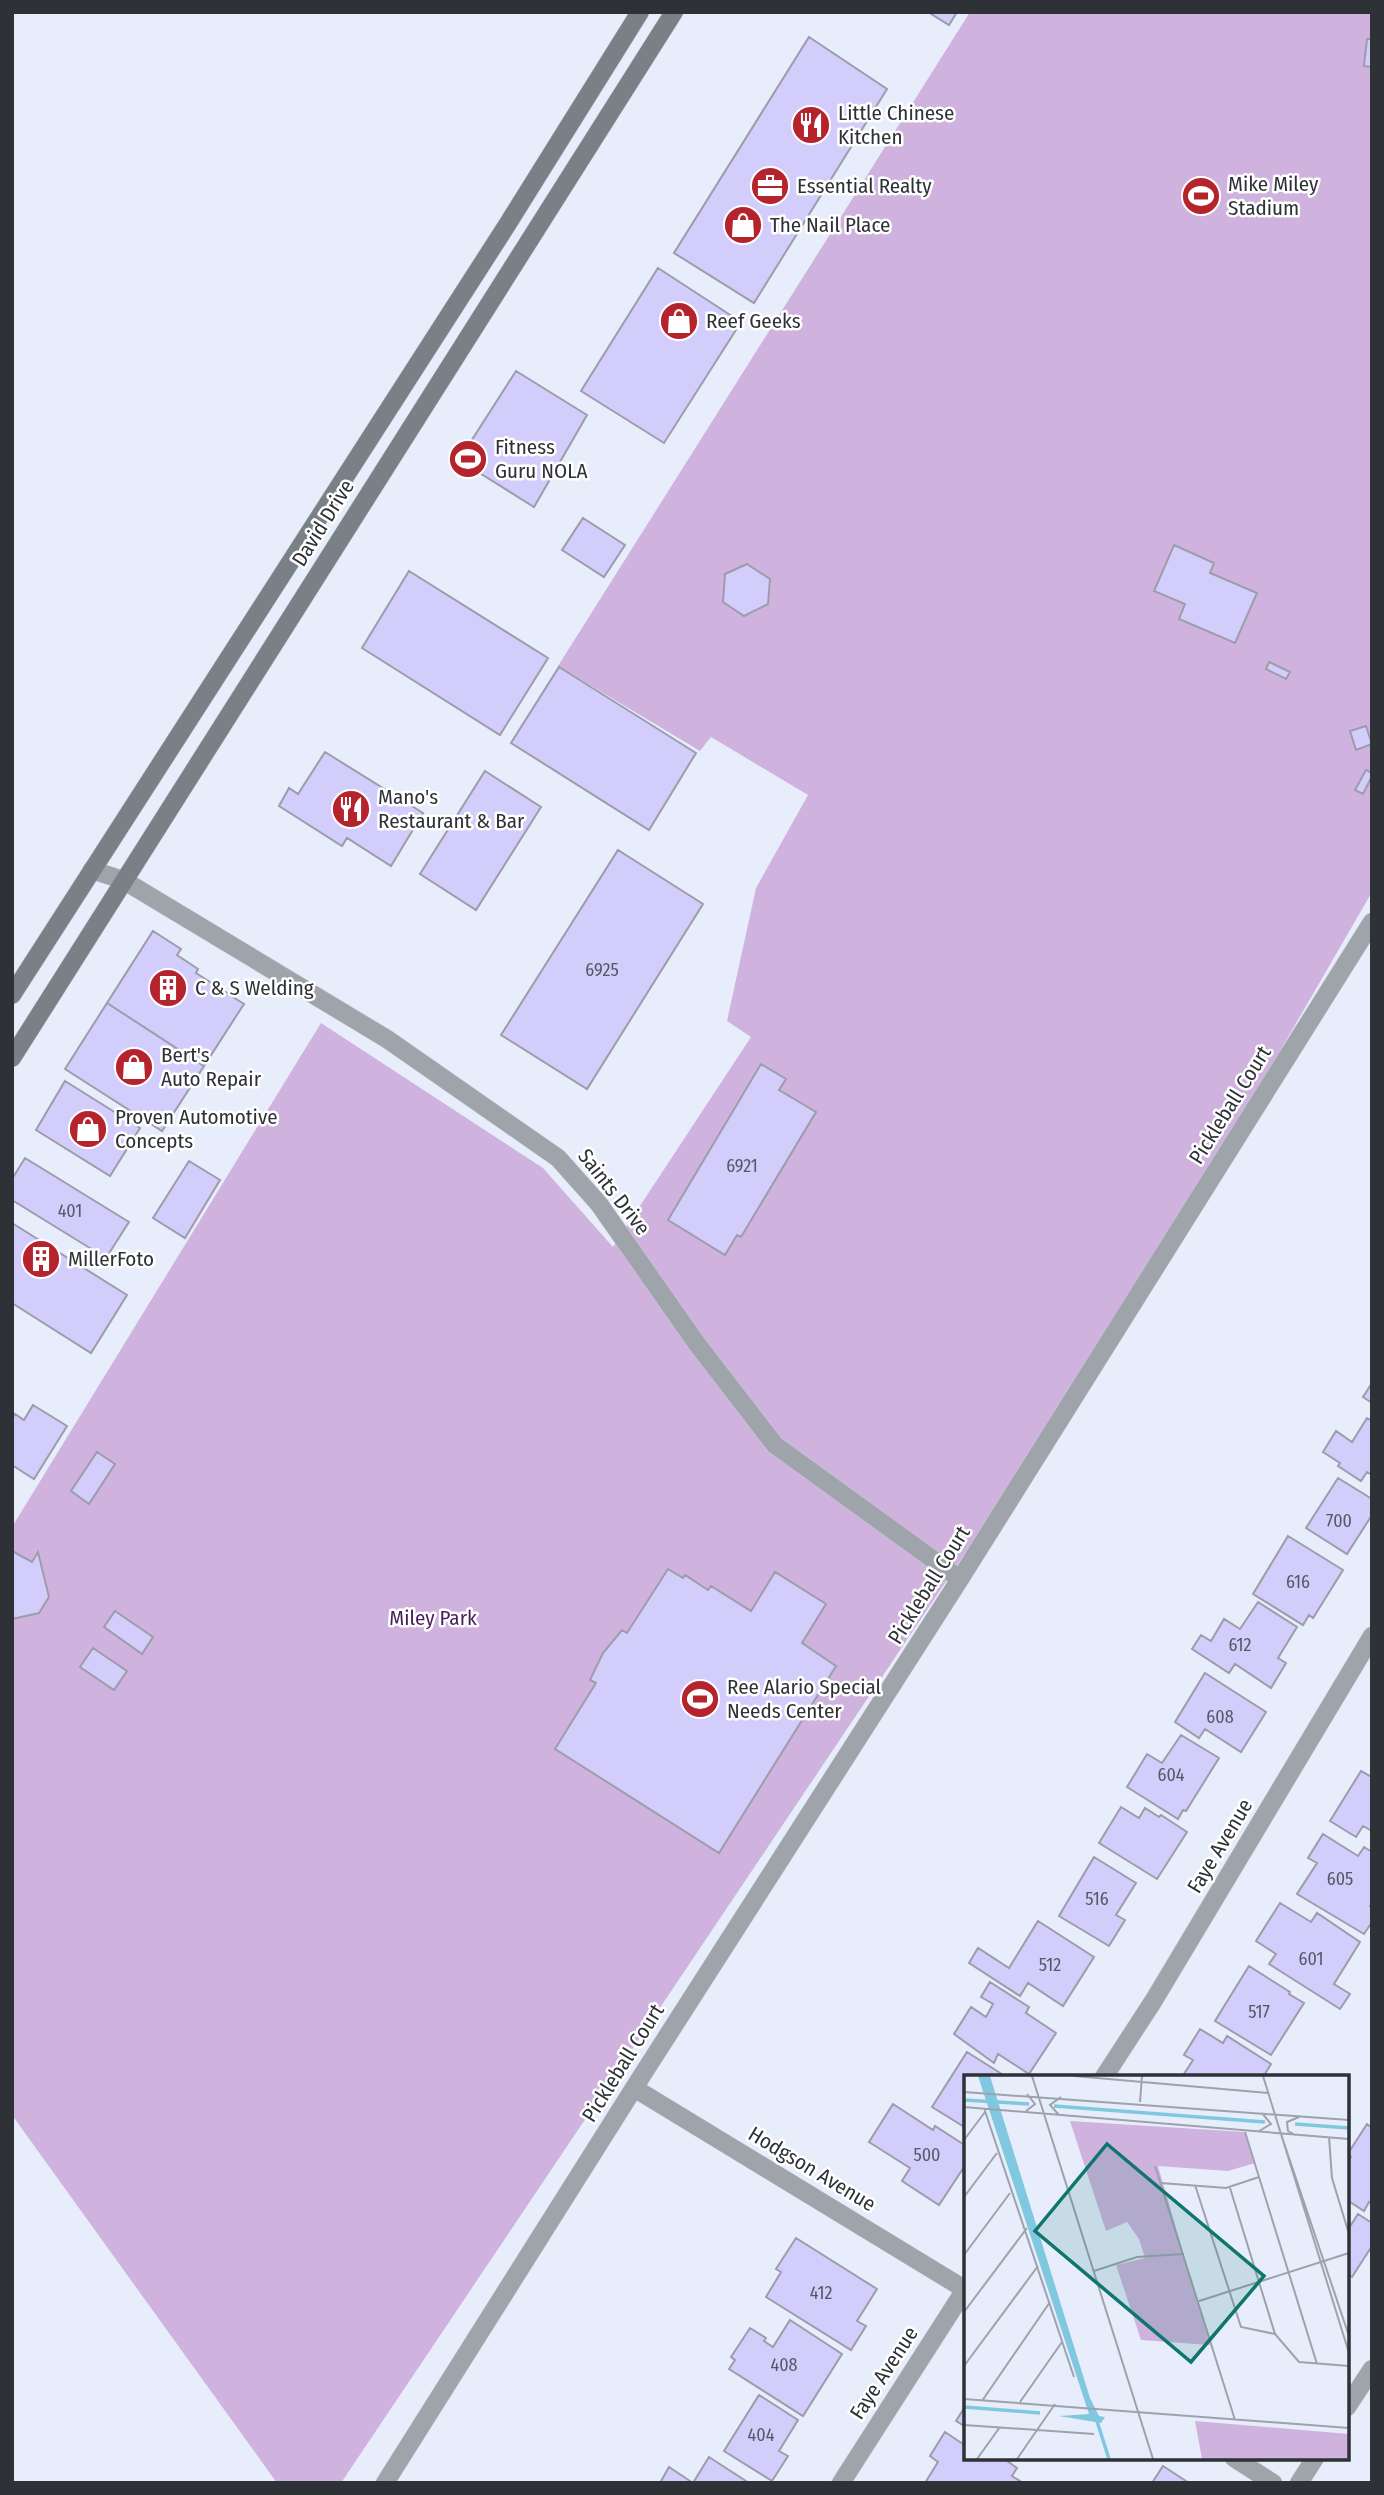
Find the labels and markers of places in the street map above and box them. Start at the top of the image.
place label: Little Chinese Kitchen [838,100,954,150]
restaurant icon: Little Chinese Kitchen [790,104,832,146]
office icon: Essential Realty [749,165,791,207]
place label: Mike Miley Stadium [1228,171,1319,221]
place label: Essential Realty [797,173,932,199]
sports icon: Mike Miley Stadium [1180,175,1222,217]
shop icon: The Nail Place [722,204,764,246]
place label: The Nail Place [770,212,890,238]
shop icon: Reef Geeks [658,300,700,342]
place label: Reef Geeks [706,308,801,334]
place label: Fitness Guru NOLA [495,434,588,484]
sports icon: Fitness Guru NOLA [447,438,489,480]
place label: Mano's Restaurant & Bar [378,784,525,834]
restaurant icon: Mano's Restaurant & Bar [330,788,372,830]
building icon: C & S Welding [147,967,189,1009]
place label: C & S Welding [195,975,314,1001]
place label: Bert's Auto Repair [161,1042,262,1092]
shop icon: Bert's Auto Repair [113,1046,155,1088]
place label: Proven Automotive Concepts [115,1104,278,1154]
shop icon: Proven Automotive Concepts [67,1108,109,1150]
building icon: MillerFoto [20,1238,62,1280]
place label: MillerFoto [68,1246,154,1272]
place label: Ree Alario Special Needs Center [727,1674,882,1724]
sports icon: Ree Alario Special Needs Center [679,1678,721,1720]

